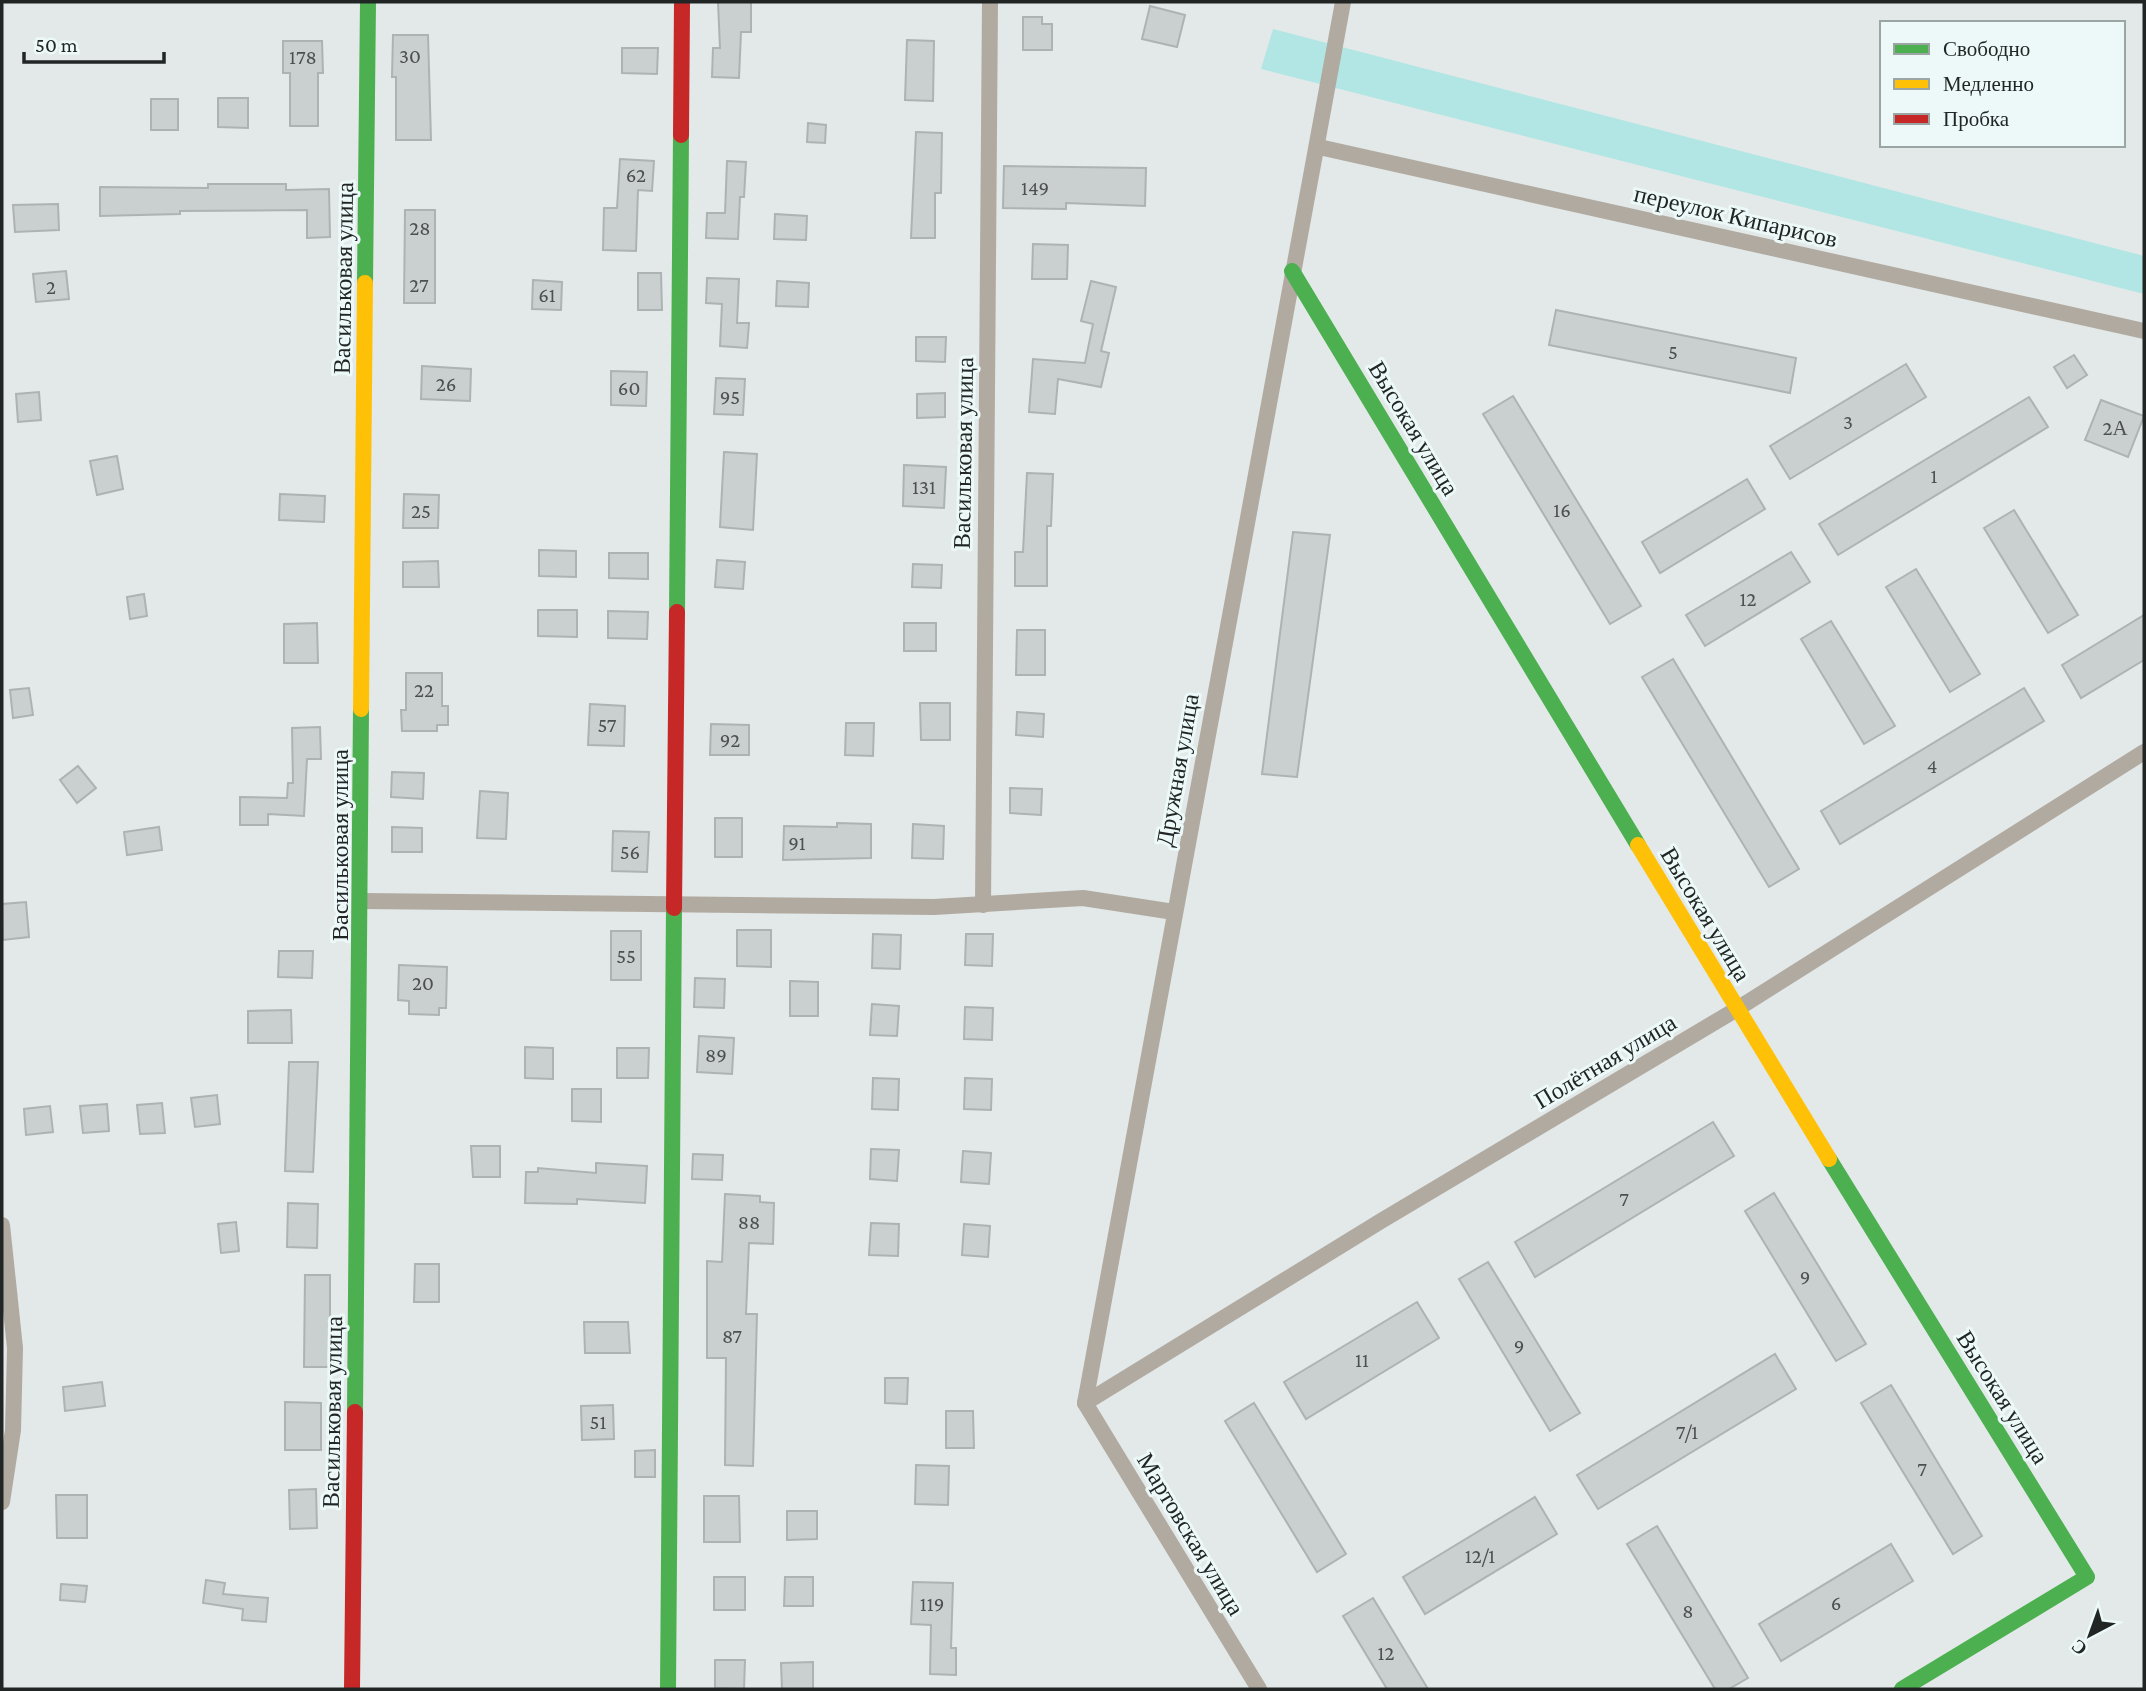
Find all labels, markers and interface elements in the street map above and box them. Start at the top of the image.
scale bar [24,21,164,65]
legend [1880,21,2125,147]
text: 50 m [35,33,78,57]
text: Свободно [1943,37,2030,61]
house number: 30 [399,44,421,68]
house number: 178 [289,45,317,69]
text: Медленно [1943,72,2034,96]
text: Пробка [1943,107,2010,131]
house number: 62 [626,163,646,187]
house number: 149 [1021,176,1049,200]
street label: переулок Кипарисов [1632,179,1840,253]
street label: Васильковая улица [328,181,358,374]
house number: 28 [409,216,431,240]
house number: 27 [409,273,429,297]
house number: 2 [46,275,56,299]
house number: 61 [538,283,556,307]
house number: 5 [1668,340,1678,364]
street label: Васильковая улица [948,356,978,549]
street label: Высокая улица [1363,356,1465,500]
house number: 26 [436,372,456,396]
house number: 60 [618,376,640,400]
house number: 95 [720,385,740,409]
house number: 3 [1843,410,1853,434]
house number: 2А [2102,416,2128,440]
house number: 1 [1931,464,1938,488]
house number: 131 [912,475,936,499]
house number: 16 [1553,498,1571,522]
house number: 25 [411,499,431,523]
house number: 12 [1740,587,1756,611]
house number: 22 [414,678,434,702]
street label: Дружная улица [1150,691,1204,848]
house number: 57 [598,713,617,737]
house number: 92 [720,728,740,752]
street label: Васильковая улица [326,749,353,941]
house number: 4 [1927,754,1937,778]
house number: 91 [788,831,806,855]
house number: 56 [620,840,640,864]
street label: Высокая улица [1655,842,1757,986]
house number: 55 [616,944,636,968]
house number: 20 [412,971,434,995]
street label: Полётная улица [1529,1008,1681,1114]
house number: 89 [705,1043,727,1067]
house number: 7 [1619,1187,1629,1211]
house number: 88 [738,1210,760,1234]
house number: 9 [1800,1265,1810,1289]
street label: Васильковая улица [317,1315,347,1508]
house number: 87 [722,1324,742,1348]
street label: Высокая улица [1951,1326,2055,1469]
house number: 9 [1514,1334,1524,1358]
house number: 11 [1355,1348,1369,1372]
house number: 51 [590,1410,606,1434]
house number: 7/1 [1676,1420,1698,1444]
street label: Мартовская улица [1132,1448,1250,1620]
house number: 7 [1917,1457,1927,1481]
house number: 12/1 [1465,1544,1495,1568]
house number: 6 [1831,1591,1841,1615]
house number: 119 [920,1592,944,1616]
house number: 8 [1682,1599,1694,1623]
north arrow [2055,1600,2125,1670]
text: С [2067,1635,2091,1660]
house number: 12 [1378,1641,1394,1665]

